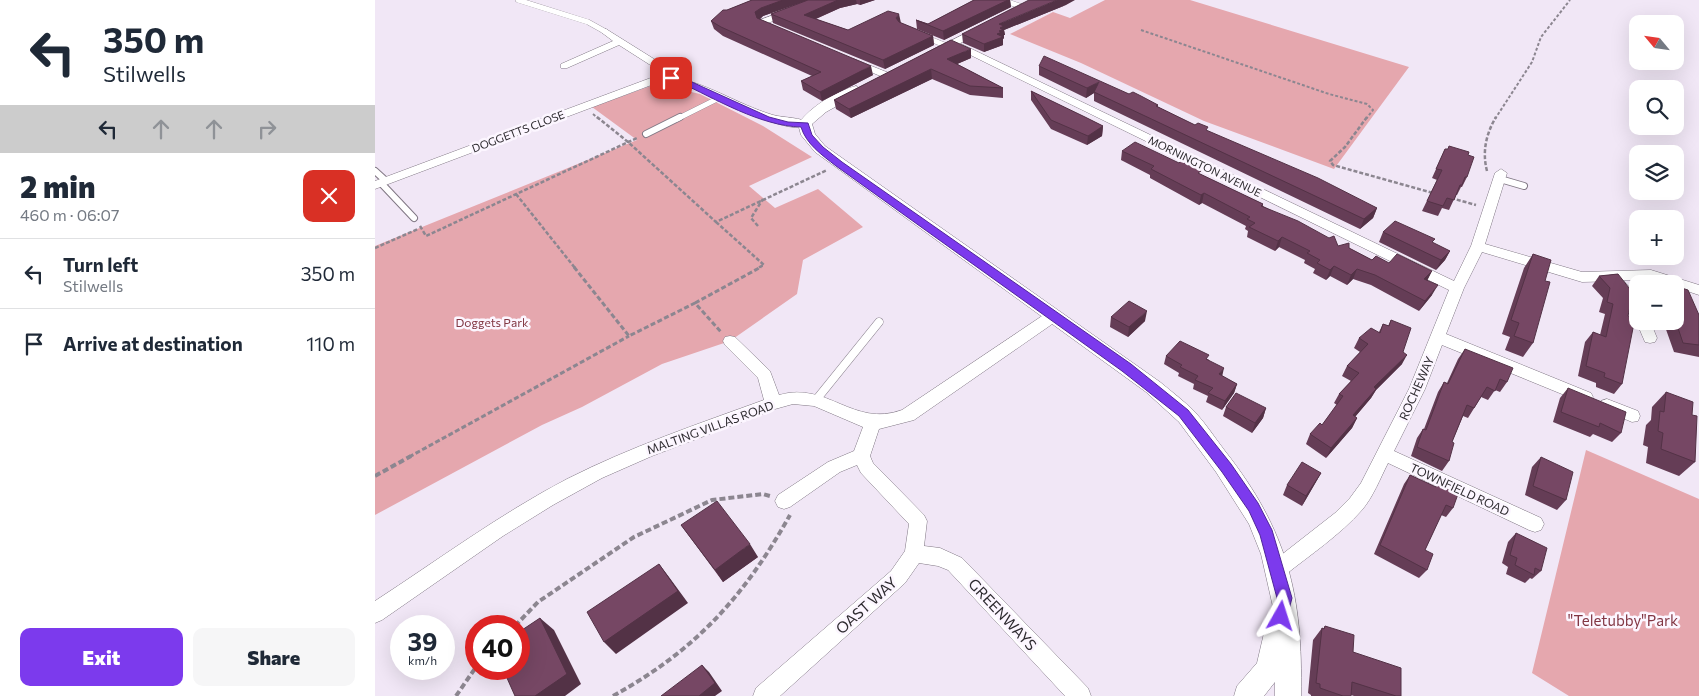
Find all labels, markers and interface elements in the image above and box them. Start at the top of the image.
north arrow [1629,15,1684,70]
map controls [1629,15,1684,330]
text: 350 m [103,17,204,60]
icon: left [20,20,85,85]
pin [650,57,692,99]
text: Stilwells [103,60,186,87]
icon: arrive [657,64,685,92]
button: search [1629,80,1684,135]
street label: DOGGETTS CLOSE [470,107,566,155]
icon: left [94,115,122,143]
icon: ahead [147,115,175,143]
icon: ahead [200,115,228,143]
icon: right [253,115,281,143]
street label: MORNINGTON AVENUE [1146,133,1264,199]
button: layers [1629,145,1684,200]
text: 2 min [20,167,95,204]
button: close [303,170,355,222]
text: 460 m · 06:07 [20,205,119,224]
button: + [1629,210,1684,265]
text: Turn left [63,253,138,276]
icon: left [20,260,48,288]
text: 350 m [301,262,355,285]
button: − [1629,275,1684,330]
text: Stilwells [63,276,123,295]
park label: Doggets Park [456,315,529,329]
icon: arrive [20,330,48,358]
text: Arrive at destination [63,332,243,355]
text: 110 m [306,332,355,355]
street label: ROCHEWAY [1396,354,1436,422]
street label: MALTING VILLAS ROAD [645,397,776,456]
street label: TOWNFIELD ROAD [1408,460,1512,518]
street label: OAST WAY [832,573,901,637]
street label: GREENWAYS [965,574,1041,654]
position arrow [1254,589,1306,641]
park label: "Teletubby"Park [1568,611,1678,629]
speed limit sign: 40 [465,615,530,680]
text: 39 [408,626,438,656]
button: Exit [20,628,183,686]
button: Share [193,628,355,686]
text: km/h [408,653,437,667]

